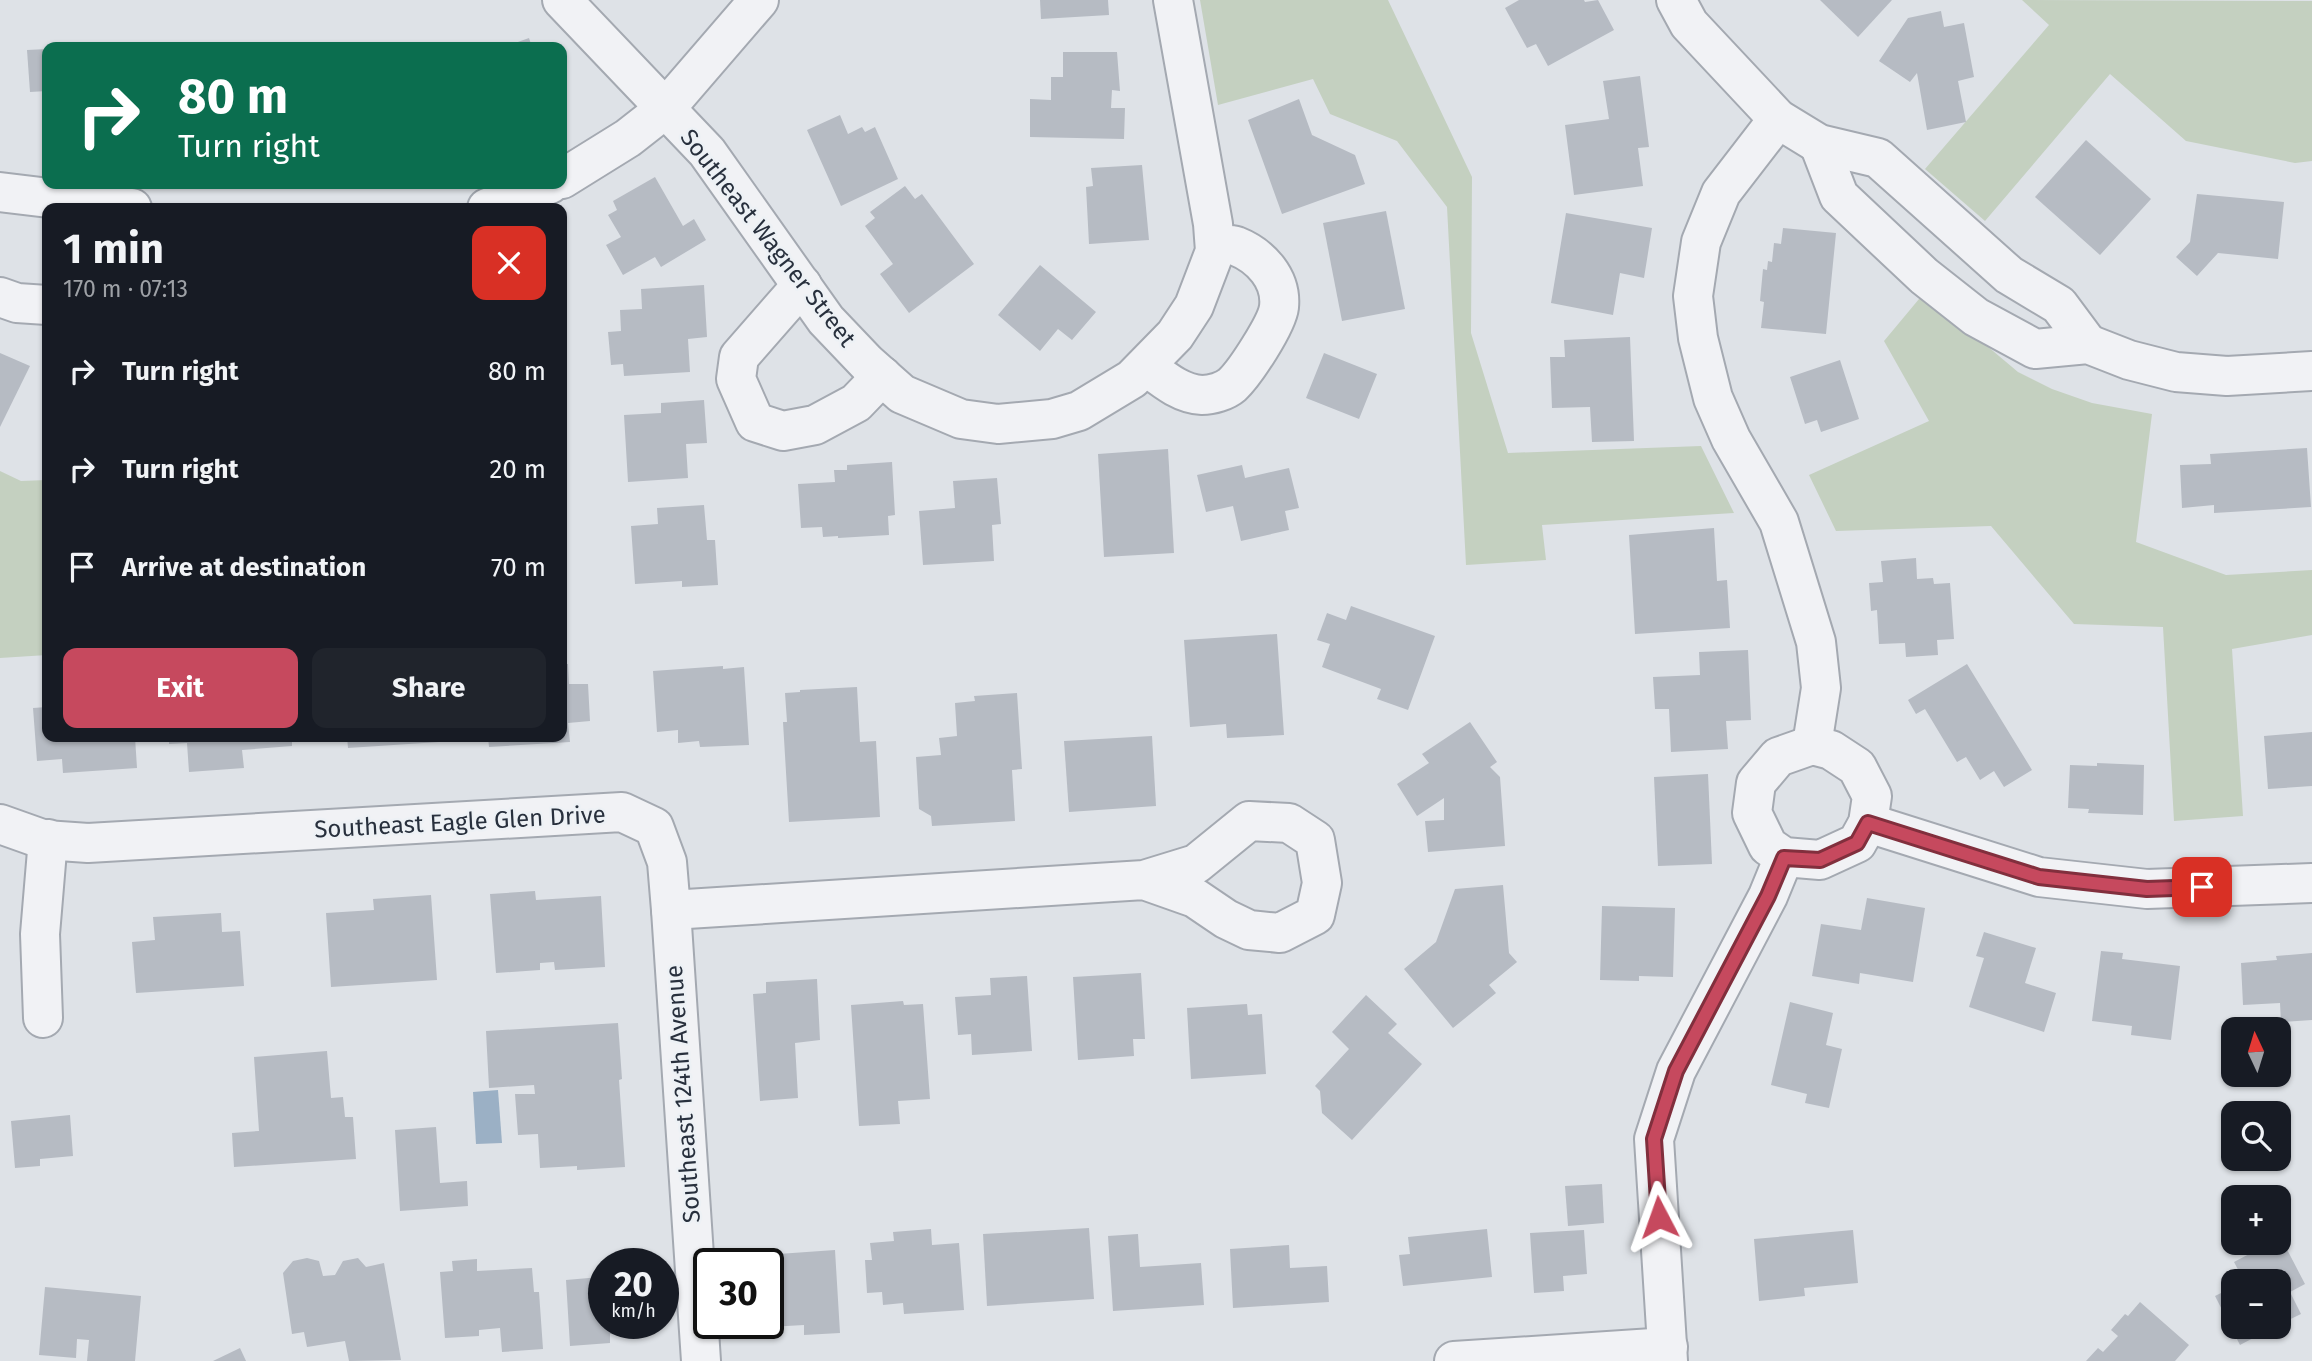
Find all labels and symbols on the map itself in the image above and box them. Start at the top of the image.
street label: Southeast Wagner Street [674,124,862,352]
street label: Southeast Eagle Glen Drive [314,800,606,844]
pin [2172,857,2232,917]
street label: Southeast 124th Avenue [660,964,706,1224]
north arrow [2221,1017,2291,1087]
position arrow [1622,1180,1696,1254]
speed limit sign: 30 [693,1248,784,1339]

